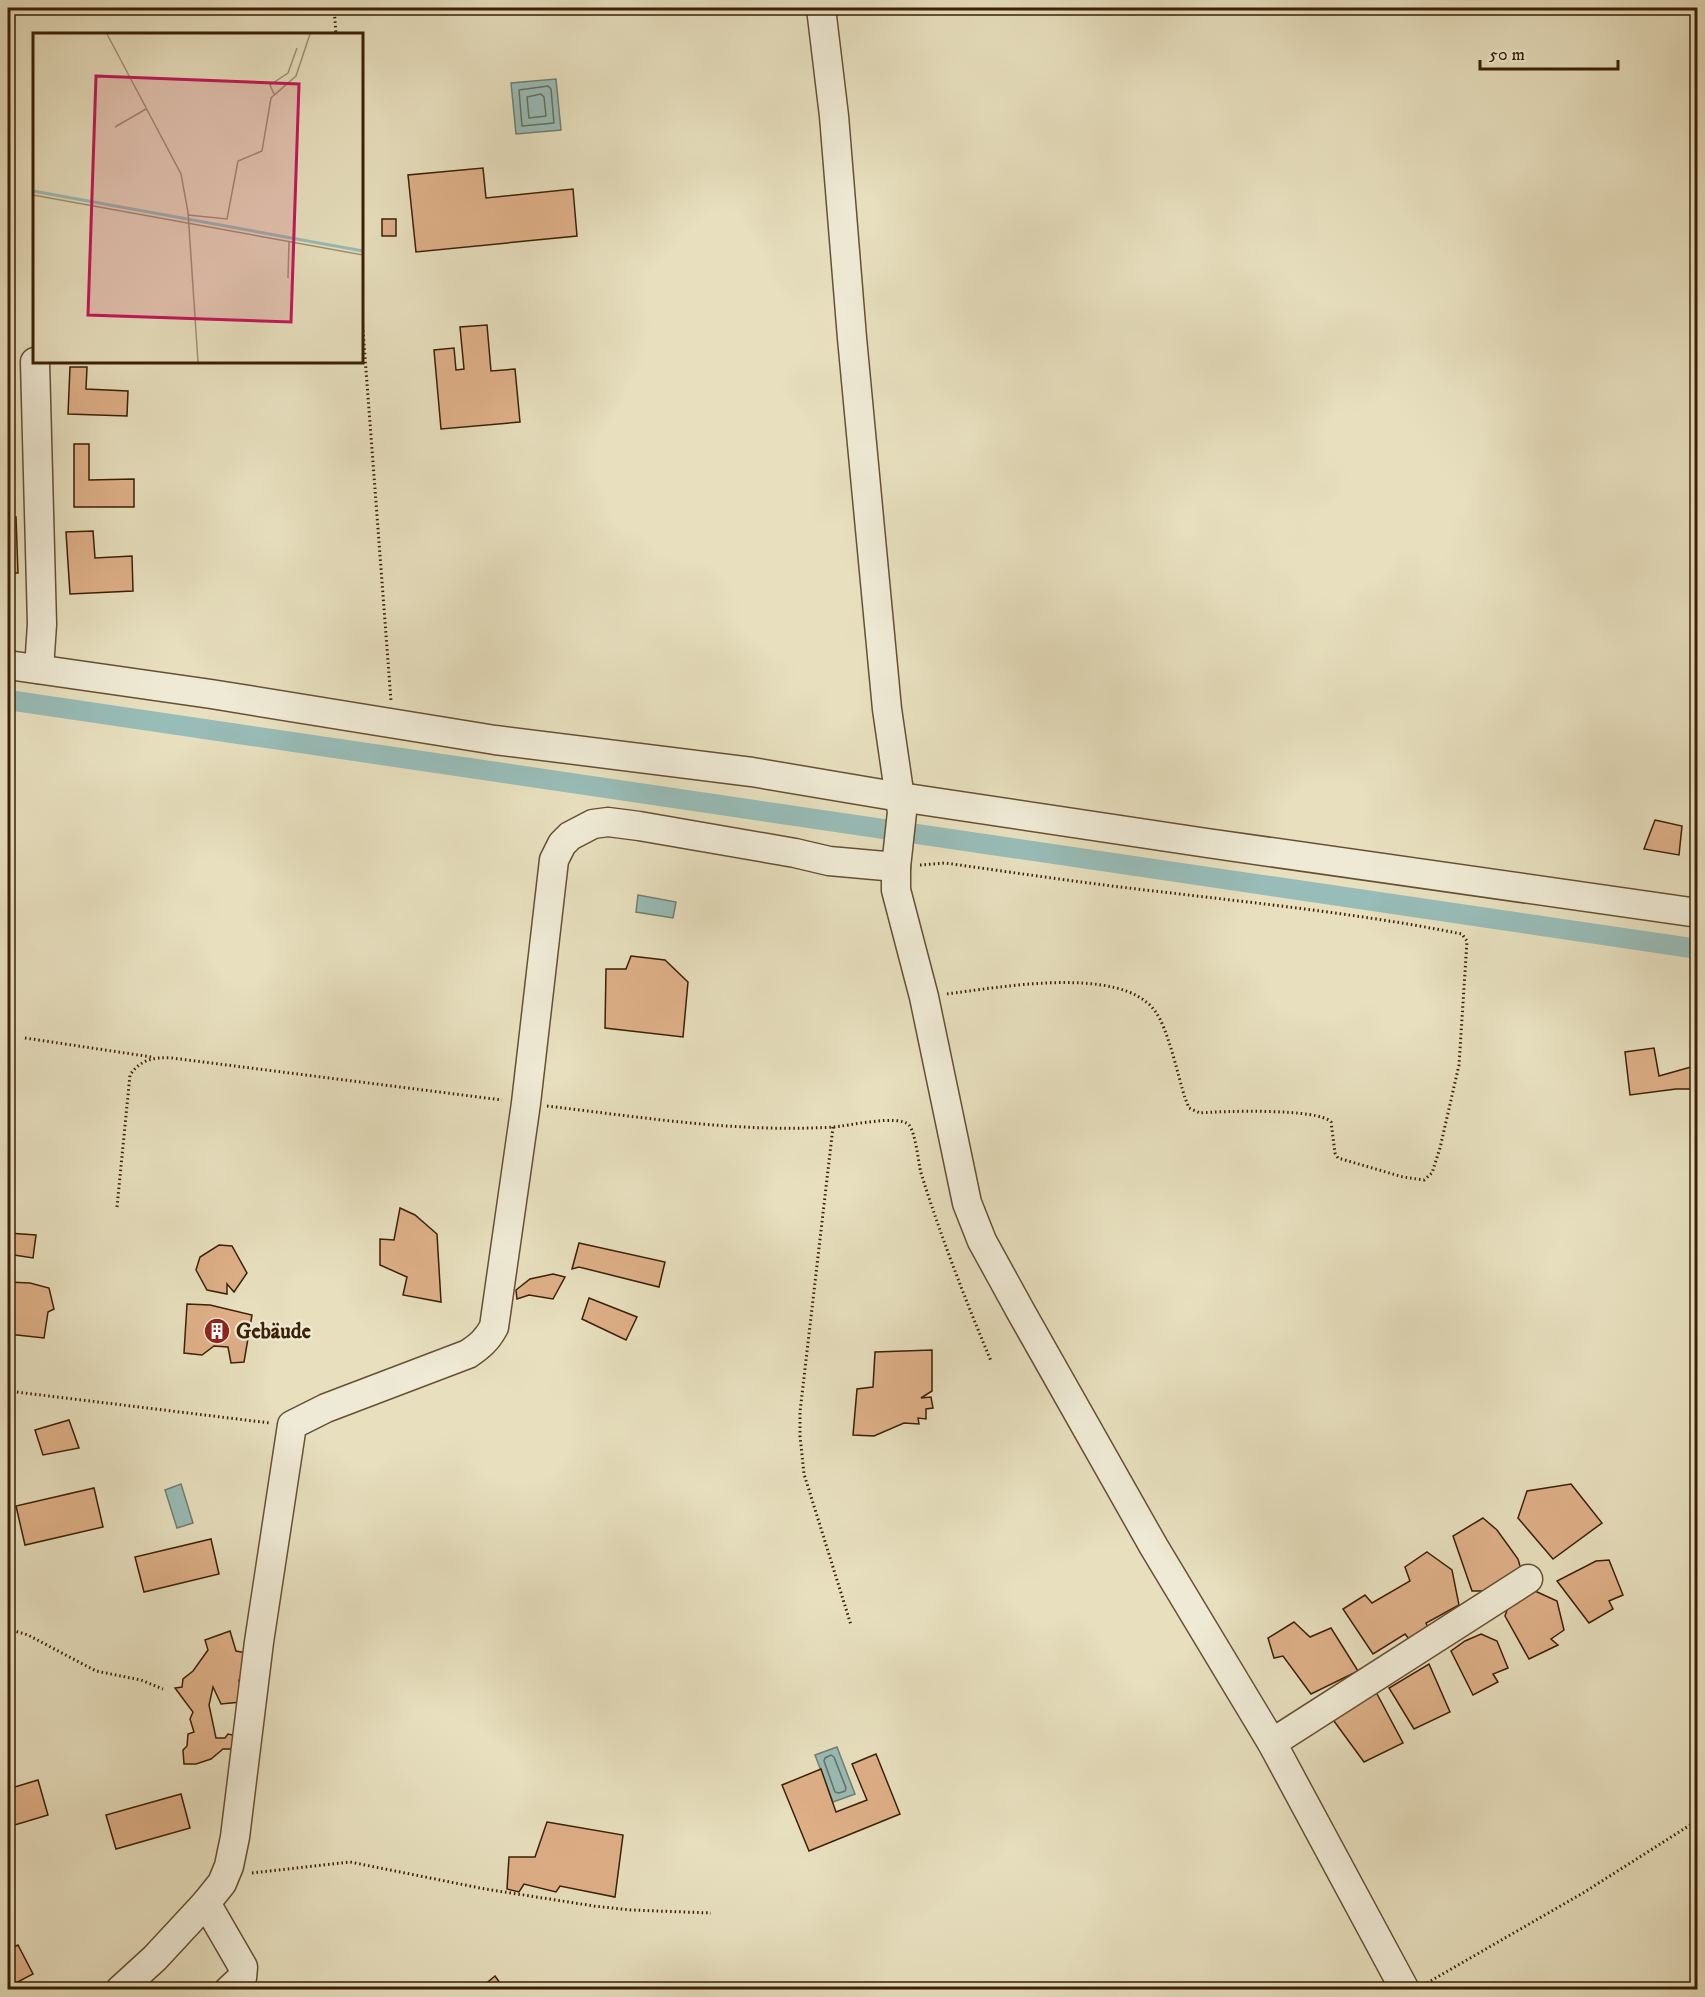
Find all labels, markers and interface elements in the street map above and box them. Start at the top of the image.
inset map [33,33,363,363]
scale bar [1480,33,1618,71]
text: 50 m [1489,44,1525,66]
building icon: Gebäude [202,1316,232,1346]
place label: Gebäude [236,1318,311,1345]

